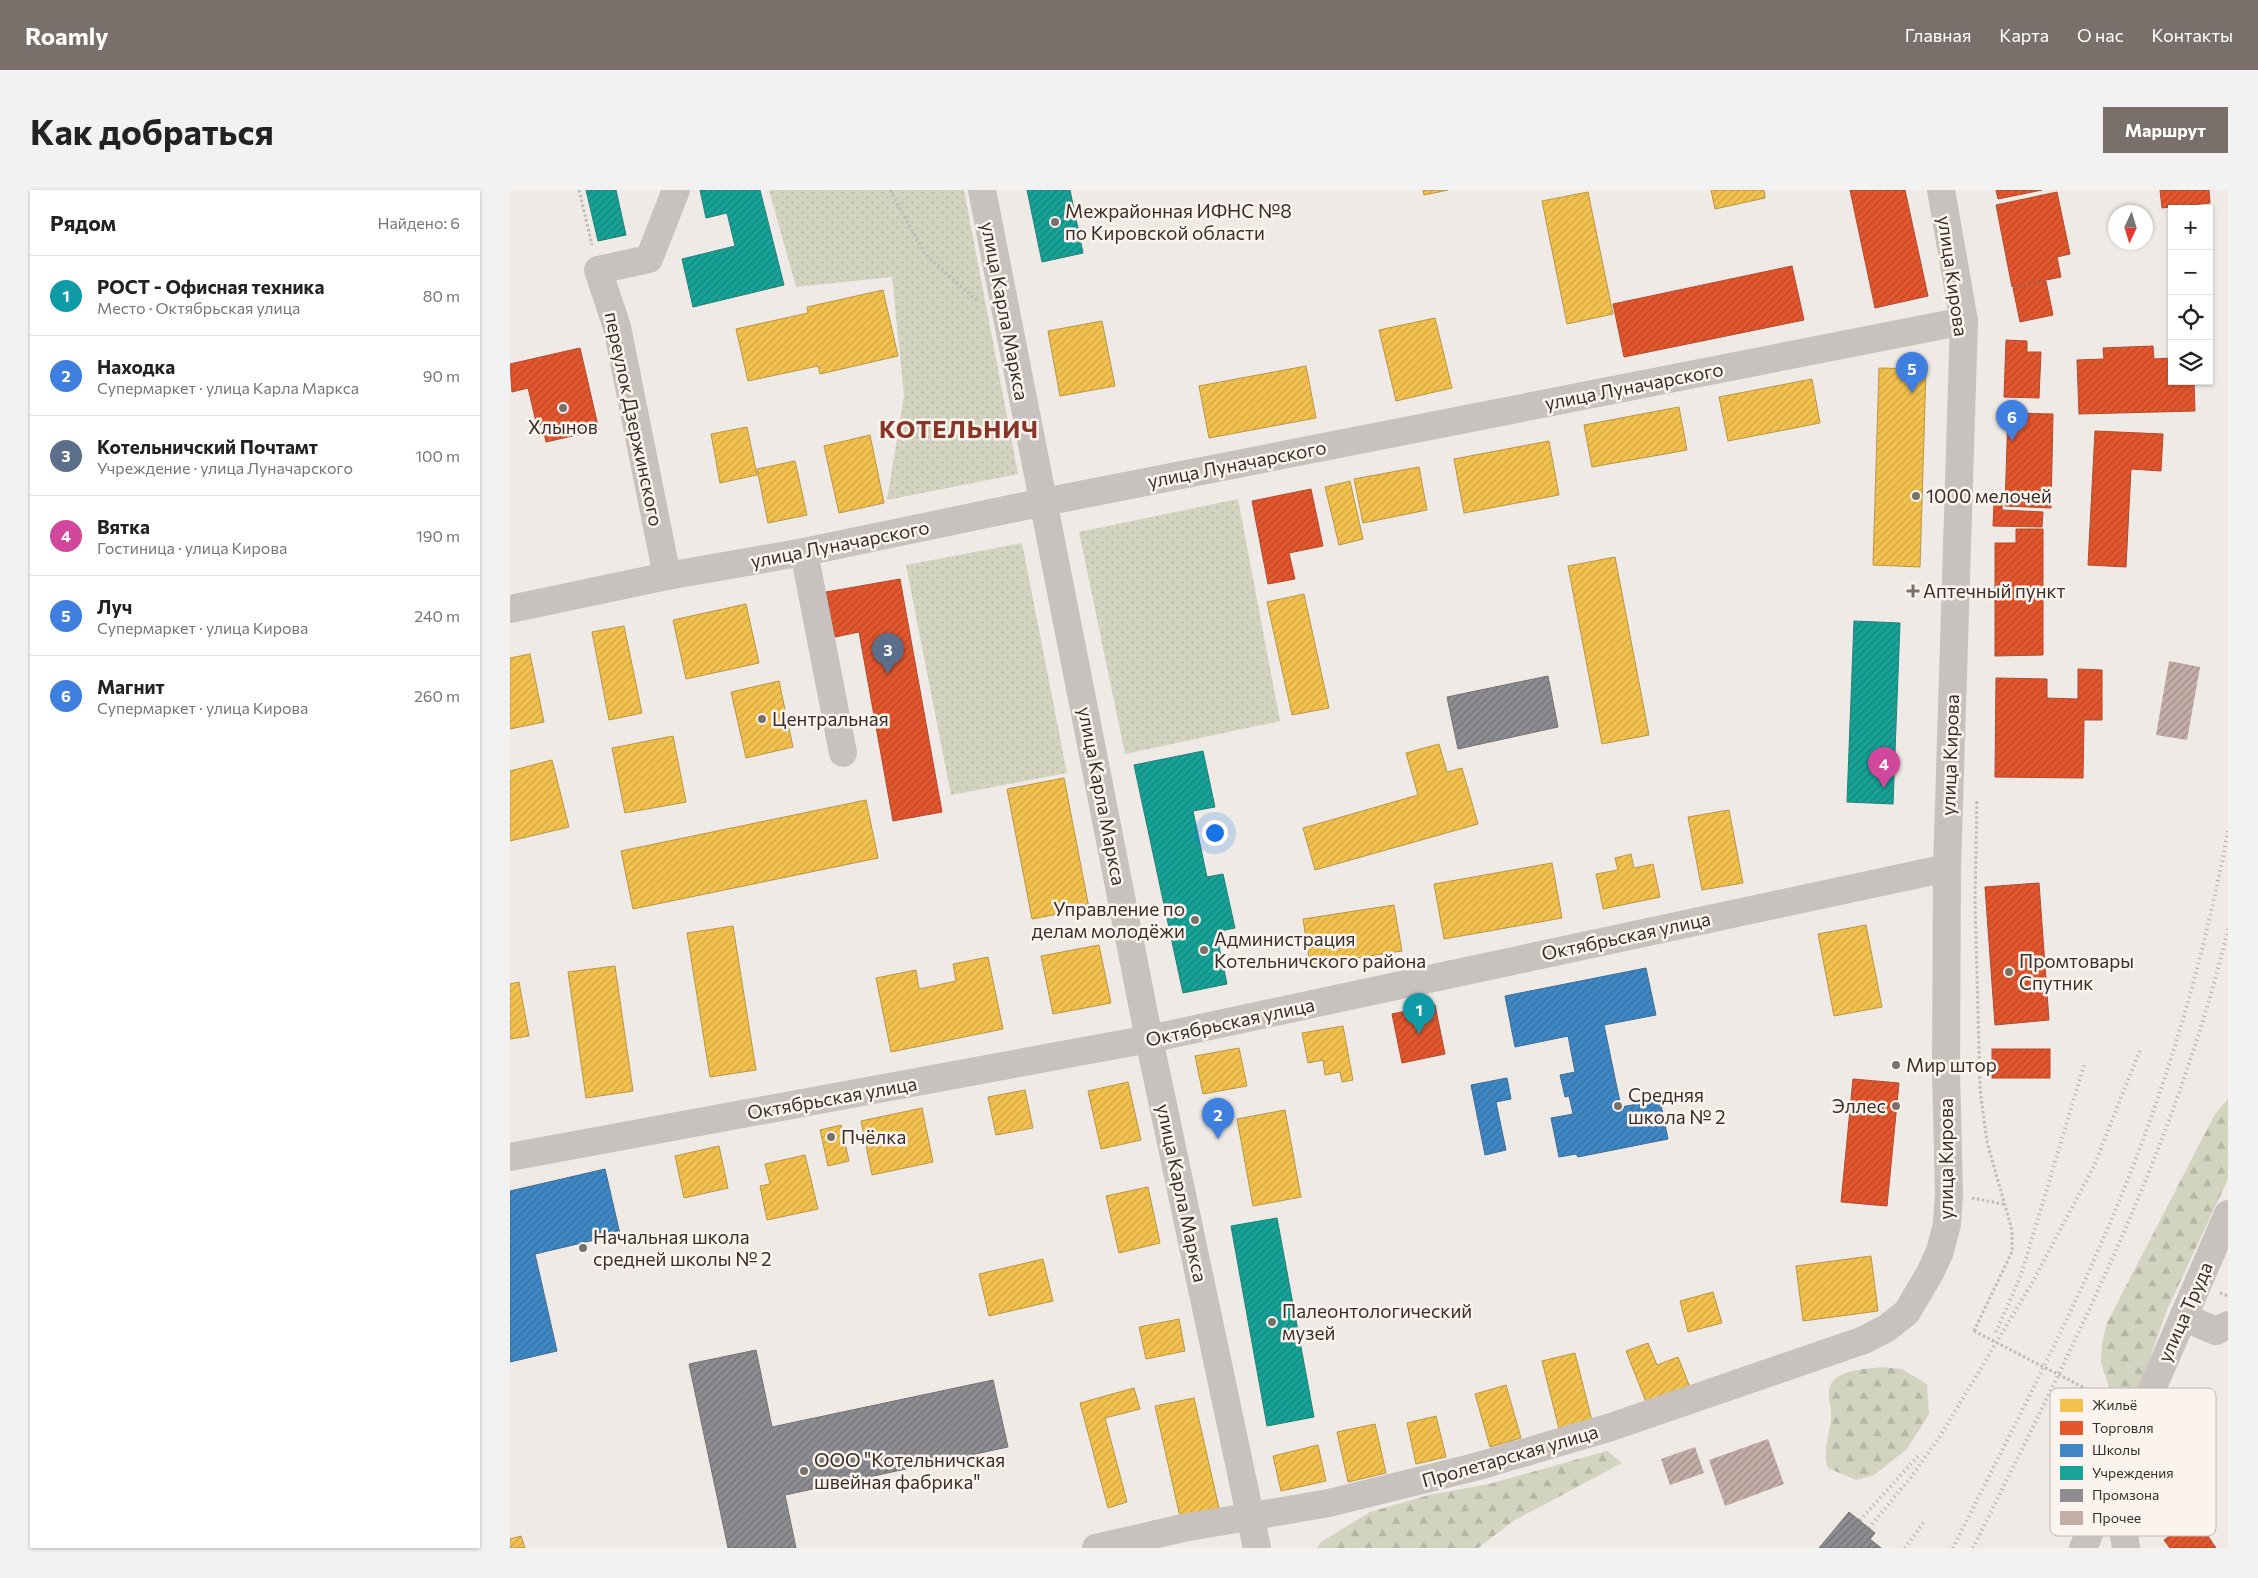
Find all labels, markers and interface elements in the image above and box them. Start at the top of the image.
text: Roamly [25,21,108,50]
text: Главная [1905,24,1971,46]
text: Карта [1999,24,2049,46]
text: О нас [2077,24,2124,46]
text: Контакты [2152,24,2233,46]
button: Маршрут [2103,107,2228,153]
text: Как добраться [30,109,274,152]
place label: Межрайонная ИФНС №8 по Кировской области [1065,199,1292,244]
north arrow [2108,205,2153,250]
map controls [2168,205,2213,385]
button: + [2168,205,2213,250]
text: Рядом [50,210,116,235]
text: Найдено: 6 [377,213,460,232]
street label: улица Кирова [1934,214,1973,338]
marker: Межрайонная ИФНС №8 по Кировской области [1049,216,1061,228]
street label: улица Карла Маркса [977,220,1034,402]
button: − [2168,250,2213,295]
text: РОСТ - Офисная техника [97,275,324,298]
text: 1 [62,286,70,305]
text: 80 m [423,286,460,305]
button: locate [2168,295,2213,340]
text: Место · Октябрьская улица [97,298,300,317]
street label: переулок Дзержинского [601,310,668,528]
button: layers [2168,340,2213,385]
pin: 5 [1896,352,1928,393]
text: Находка [97,355,175,378]
street label: улица Луначарского [1543,357,1725,414]
text: 2 [61,366,71,385]
text: 90 m [423,366,460,385]
text: Супермаркет · улица Карла Маркса [97,378,359,397]
pin: 6 [1996,400,2028,441]
marker: Хлынов [557,402,569,414]
district label: КОТЕЛЬНИЧ [879,414,1039,443]
place label: Хлынов [528,415,598,438]
text: Котельничский Почтамт [97,435,318,458]
street label: улица Луначарского [1146,435,1328,492]
text: 3 [61,446,71,465]
text: 100 m [415,446,460,465]
text: Учреждение · улица Луначарского [97,458,353,477]
place label: 1000 мелочей [1926,484,2052,507]
marker: 1000 мелочей [1910,490,1922,502]
text: Вятка [97,515,150,538]
street label: улица Луначарского [749,515,931,572]
text: 4 [61,526,71,545]
text: 190 m [416,526,460,545]
text: Гостиница · улица Кирова [97,538,287,557]
place label: Аптечный пункт [1923,579,2066,602]
marker: Аптечный пункт [1907,585,1919,597]
text: Луч [97,595,132,618]
text: 5 [61,606,71,625]
text: 240 m [414,606,460,625]
text: Супермаркет · улица Кирова [97,618,308,637]
pin: 3 [872,633,904,674]
text: Магнит [97,675,165,698]
text: 6 [61,686,71,705]
text: 260 m [414,686,460,705]
street label: улица Кирова [1936,694,1963,816]
text: Супермаркет · улица Кирова [97,698,308,717]
street label: улица Карла Маркса [1074,705,1131,887]
place label: Центральная [772,707,889,730]
marker: Центральная [756,713,768,725]
pin: 4 [1868,747,1900,788]
your location [1202,820,1228,846]
place label: Управление по делам молодёжи [1032,897,1185,942]
street label: Октябрьская улица [1539,906,1712,965]
marker: Управление по делам молодёжи [1189,914,1201,926]
place label: Администрация Котельничского района [1214,927,1426,972]
marker: Администрация Котельничского района [1198,944,1210,956]
place label: Промтовары Спутник [2019,949,2134,994]
marker: Промтовары Спутник [2003,966,2015,978]
street label: Октябрьская улица [1143,992,1316,1051]
pin: 1 [1403,993,1435,1034]
place label: Мир штор [1906,1053,1997,1076]
marker: Мир штор [1890,1059,1902,1071]
street label: Октябрьская улица [745,1071,919,1124]
place label: Средняя школа № 2 [1628,1083,1726,1128]
place label: Эллес [1832,1094,1886,1117]
pin: 2 [1202,1098,1234,1139]
street label: улица Кирова [1934,1098,1957,1220]
marker: Средняя школа № 2 [1612,1100,1624,1112]
marker: Эллес [1890,1100,1902,1112]
street label: улица Карла Маркса [1152,1102,1213,1284]
place label: Пчёлка [841,1125,906,1148]
marker: Пчёлка [825,1131,837,1143]
place label: Начальная школа средней школы № 2 [593,1225,772,1270]
marker: Начальная школа средней школы № 2 [577,1242,589,1254]
street label: улица Труда [2152,1258,2217,1365]
place label: Палеонтологический музей [1282,1299,1472,1344]
marker: Палеонтологический музей [1266,1316,1278,1328]
legend [2050,1388,2216,1536]
text: Жильё [2092,1396,2137,1413]
street label: Пролетарская улица [1419,1419,1601,1492]
text: Торговля [2092,1419,2154,1436]
text: Школы [2092,1441,2140,1458]
place label: ООО "Котельничская швейная фабрика" [814,1448,1005,1493]
text: Учреждения [2092,1464,2174,1481]
marker: ООО "Котельничская швейная фабрика" [798,1465,810,1477]
text: Промзона [2092,1486,2159,1503]
text: Прочее [2092,1509,2141,1526]

